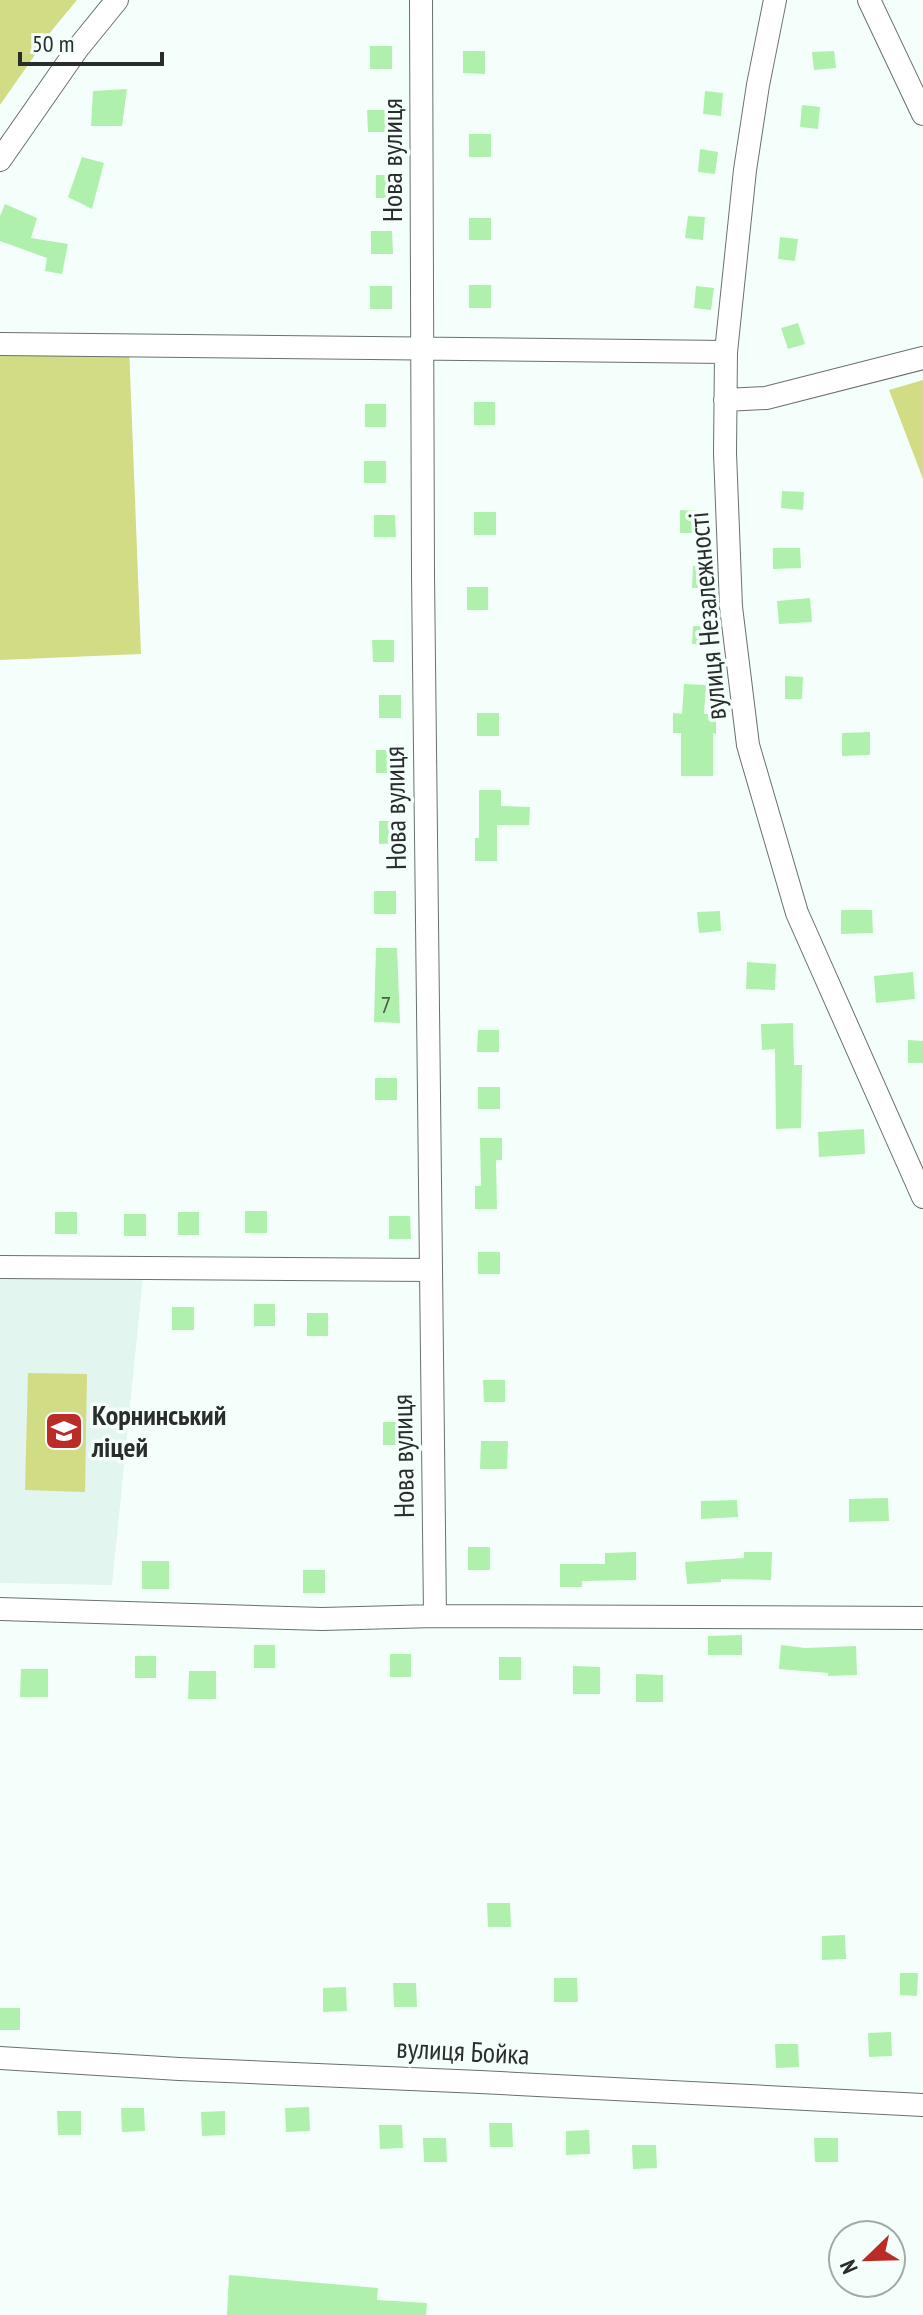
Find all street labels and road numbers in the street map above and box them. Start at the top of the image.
street label: Нова вулиця [373,98,410,222]
street label: вулиця Незалежності [679,510,734,722]
street label: Нова вулиця [375,746,414,870]
street label: Нова вулиця [383,1394,422,1518]
street label: вулиця Бойка [396,2029,530,2072]

